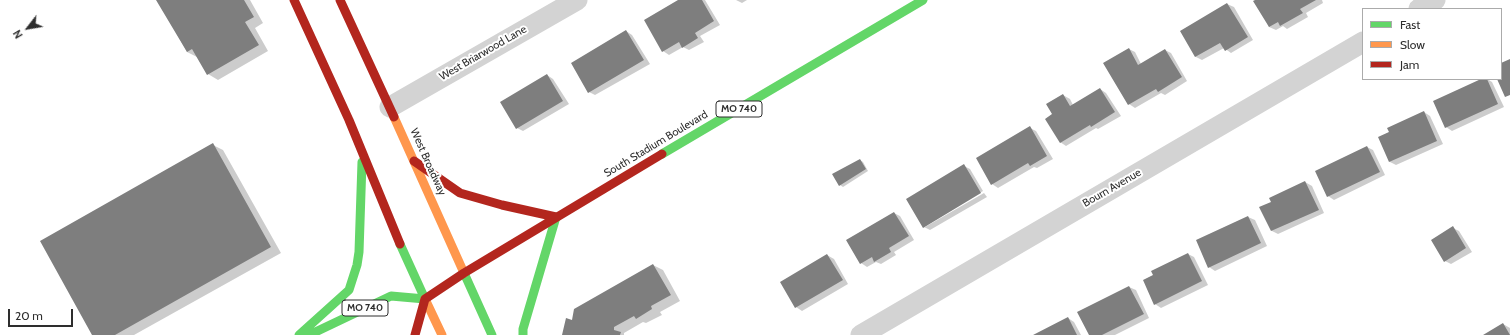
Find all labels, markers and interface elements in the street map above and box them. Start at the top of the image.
north arrow [8,8,48,48]
legend [1362,8,1502,80]
text: Fast [1400,17,1420,32]
street label: West Briarwood Lane [437,23,529,83]
text: N [10,27,26,41]
text: Slow [1400,37,1425,52]
text: Jam [1400,57,1419,72]
road number: MO 740 [716,101,762,117]
street label: South Stadium Boulevard [602,108,710,180]
street label: West Broadway [407,126,449,198]
street label: Bourn Avenue [1080,166,1144,210]
road number: MO 740 [342,300,388,316]
scale bar [10,301,75,327]
text: 20 m [15,308,43,323]

